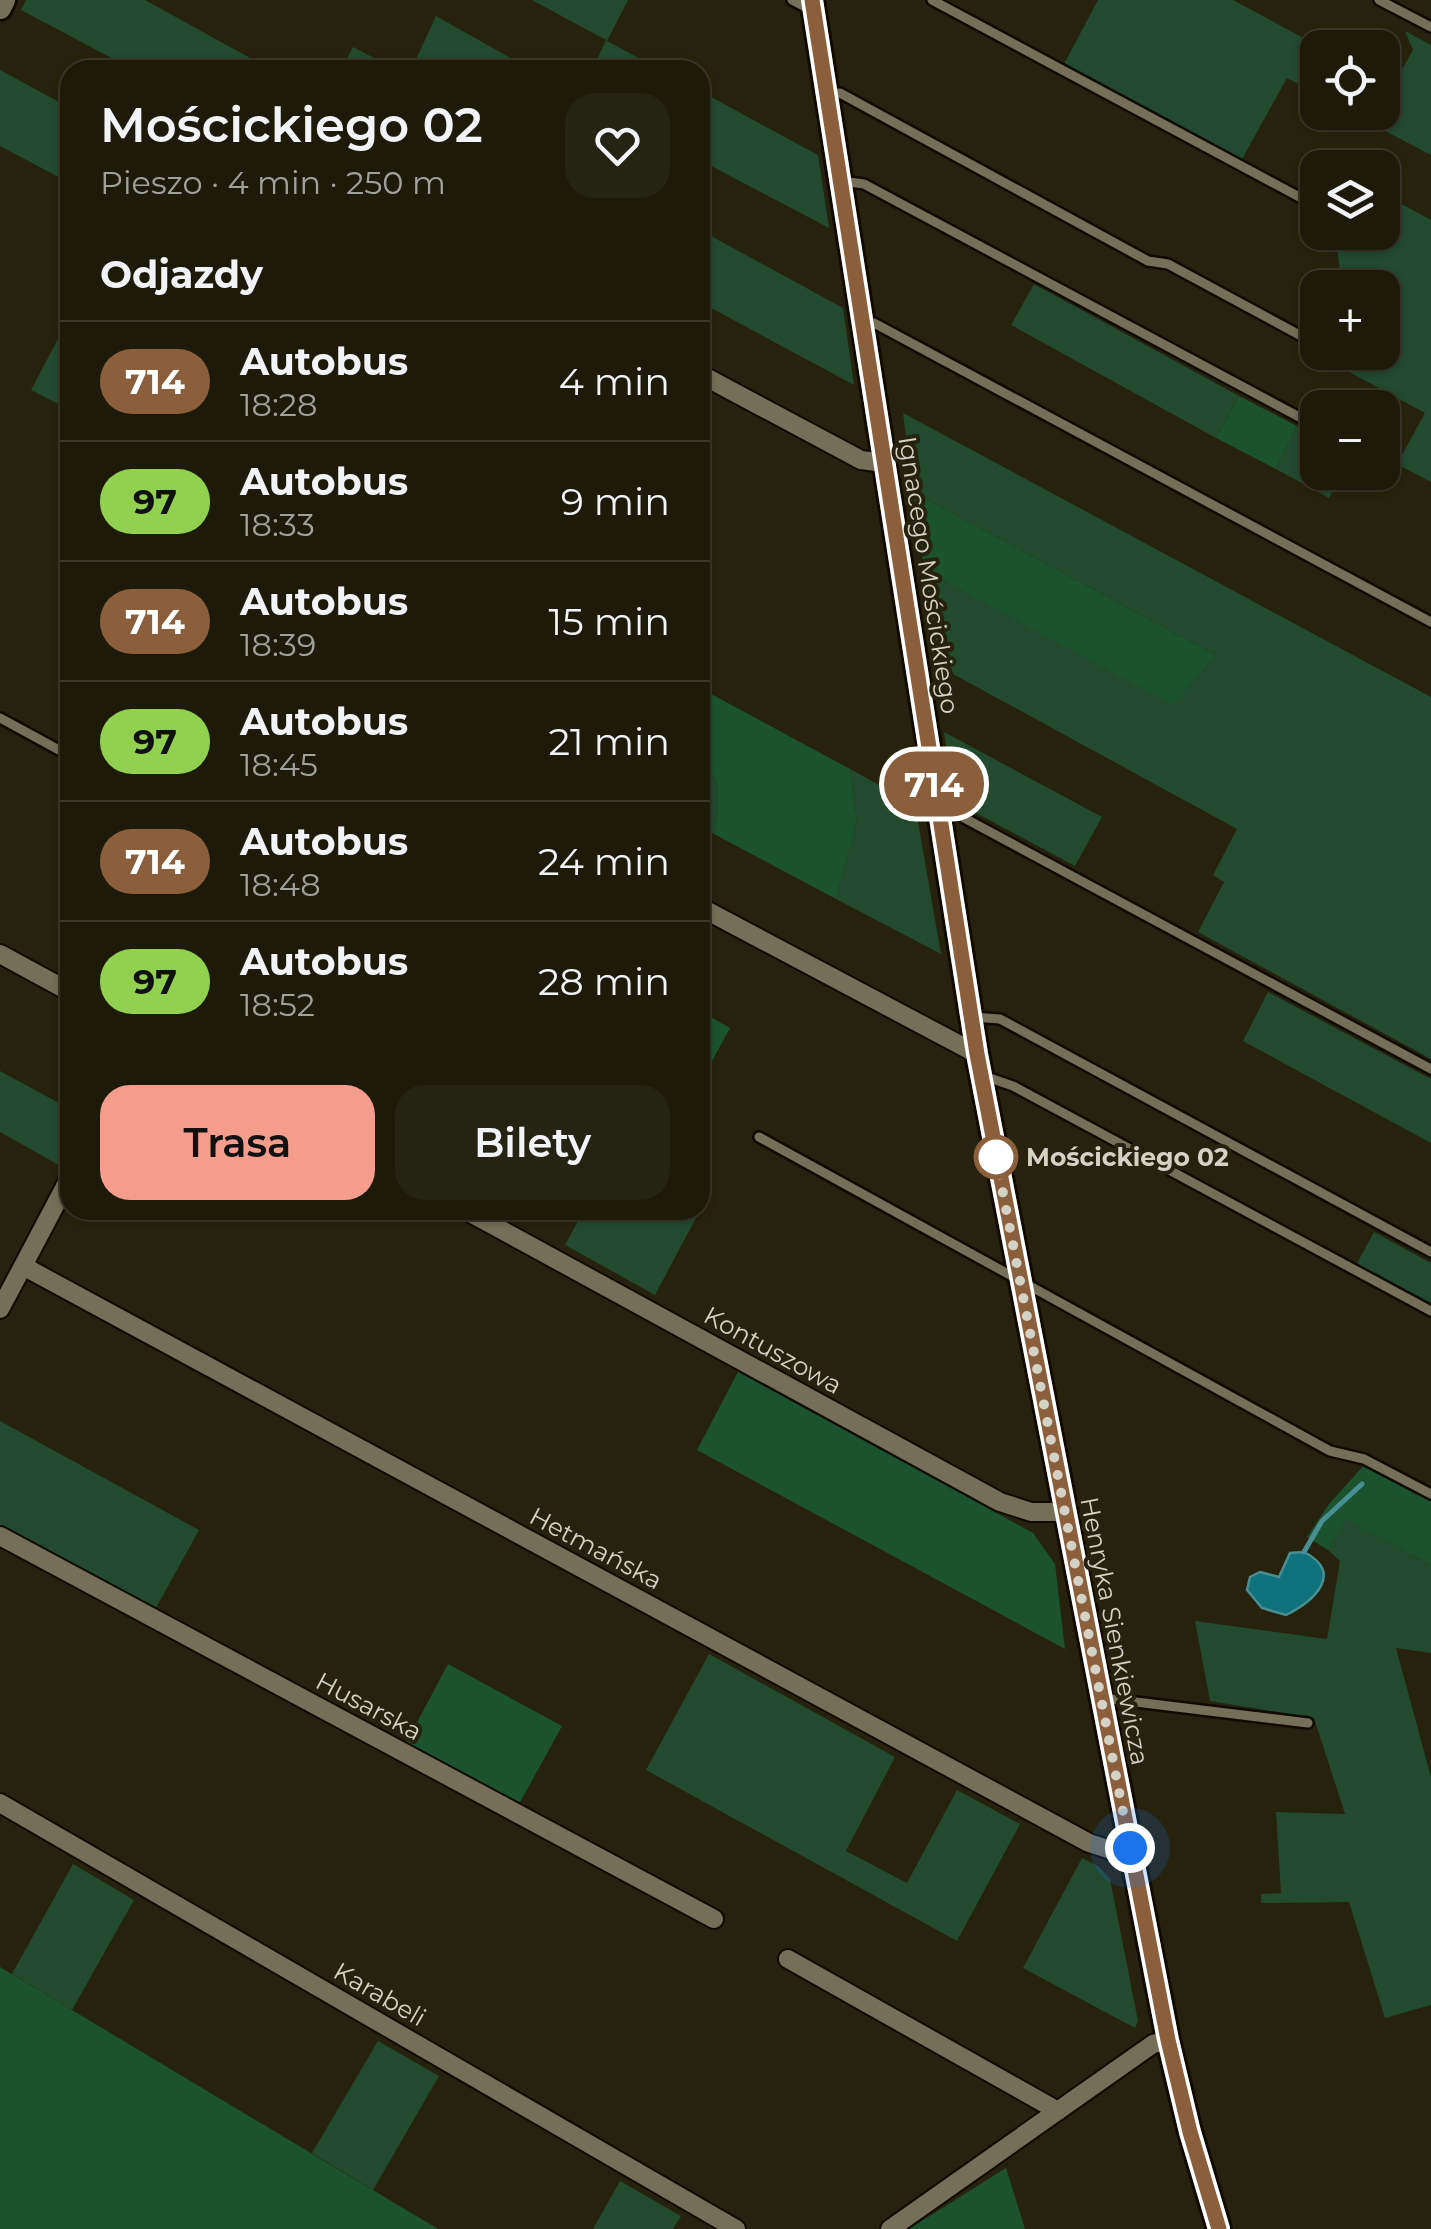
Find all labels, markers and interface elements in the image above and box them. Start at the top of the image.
map controls [1300,30,1400,490]
button: locate [1300,30,1400,130]
button: heart [565,93,670,198]
text: Mościckiego 02 [100,96,483,154]
button: layers [1300,150,1400,250]
text: Pieszo · 4 min · 250 m [100,163,446,202]
text: Odjazdy [100,251,263,298]
button: + [1300,270,1400,370]
text: Autobus [240,338,408,385]
text: 4 min [559,358,670,405]
text: 714 [125,360,185,403]
text: 18:28 [240,385,317,424]
button: − [1300,390,1400,490]
street label: Ignacego Mościckiego [892,434,966,716]
text: Autobus [240,458,408,505]
text: 9 min [561,478,670,525]
text: 97 [133,480,177,523]
text: 18:33 [240,505,315,544]
text: Autobus [240,578,408,625]
text: 15 min [549,598,670,645]
text: 714 [125,600,185,643]
text: 18:39 [240,625,316,664]
text: Autobus [240,698,408,745]
text: 21 min [549,718,670,765]
text: 97 [133,720,177,763]
text: 18:45 [240,745,318,784]
line badge: 714 [876,752,992,816]
text: 714 [904,763,964,806]
text: Autobus [240,818,408,865]
text: 24 min [538,838,670,885]
text: 714 [125,840,185,883]
text: 18:48 [240,865,321,904]
text: Autobus [240,938,408,985]
text: 28 min [538,958,670,1005]
text: 97 [133,960,177,1003]
text: 18:52 [240,985,315,1024]
button: Trasa [100,1085,375,1200]
button: Bilety [395,1085,670,1200]
marker: Mościckiego 02 [975,1136,1017,1178]
place label: Mościckiego 02 [1026,1142,1229,1172]
street label: Kontuszowa [699,1300,847,1400]
street label: Henryka Sienkiewicza [1074,1494,1156,1768]
street label: Hetmańska [525,1501,667,1595]
street label: Husarska [311,1666,427,1746]
your location [1105,1823,1155,1873]
street label: Karabeli [329,1956,431,2032]

